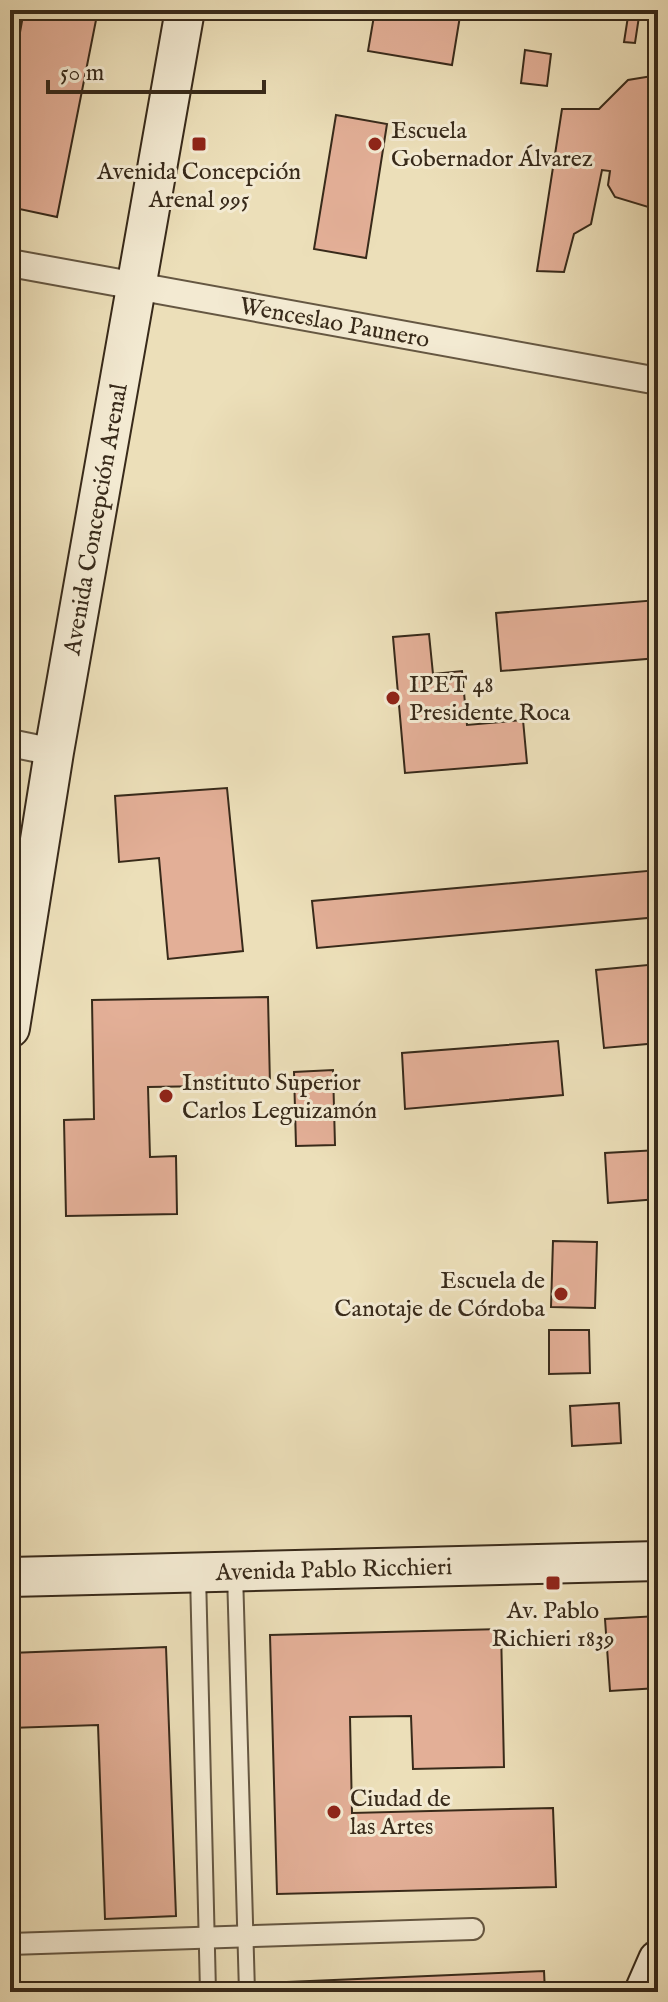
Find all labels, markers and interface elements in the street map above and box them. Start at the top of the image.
scale bar [48,44,264,94]
text: 50 m [60,58,104,89]
place label: Escuela Gobernador Álvarez [391,116,593,175]
marker: Avenida Concepción Arenal 995 [190,135,208,153]
marker: Escuela Gobernador Álvarez [366,135,384,153]
place label: Avenida Concepción Arenal 995 [96,157,301,216]
street label: Wenceslao Paunero [237,291,432,356]
street label: Avenida Concepción Arenal [57,381,136,659]
place label: IPET 48 Presidente Roca [409,670,571,729]
marker: IPET 48 Presidente Roca [384,689,402,707]
place label: Instituto Superior Carlos Leguizamón [182,1068,377,1127]
marker: Instituto Superior Carlos Leguizamón [157,1087,175,1105]
place label: Escuela de Canotaje de Córdoba [334,1266,546,1325]
marker: Escuela de Canotaje de Córdoba [552,1285,570,1303]
street label: Avenida Pablo Ricchieri [214,1552,453,1589]
marker: Av. Pablo Richieri 1839 [544,1574,562,1592]
place label: Av. Pablo Richieri 1839 [491,1596,615,1655]
place label: Ciudad de las Artes [350,1784,451,1843]
marker: Ciudad de las Artes [325,1803,343,1821]

